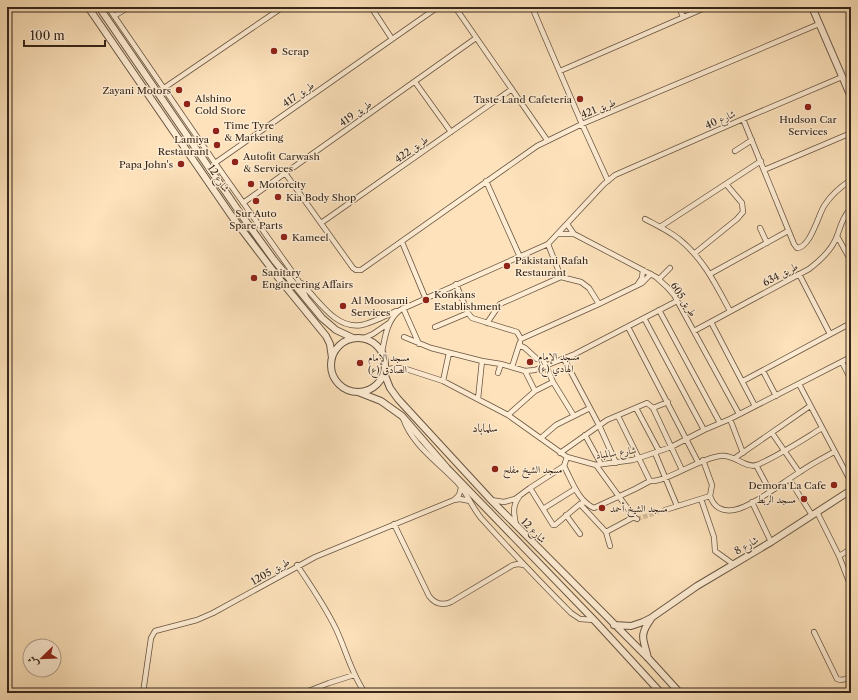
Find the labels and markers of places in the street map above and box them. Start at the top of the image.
place label: Scrap [282,45,309,58]
marker: Scrap [269,46,279,56]
place label: Zayani Motors [102,84,171,97]
marker: Zayani Motors [174,85,184,95]
place label: Alshino Cold Store [194,92,246,117]
place label: Taste Land Cafeteria [474,93,573,106]
marker: Taste Land Cafeteria [575,94,585,104]
marker: Alshino Cold Store [182,99,192,109]
marker: Hudson Car Services [803,102,813,112]
place label: Hudson Car Services [779,113,837,138]
place label: Time Tyre & Marketing [224,119,284,144]
marker: Time Tyre & Marketing [211,126,221,136]
place label: Lamiya Restaurant [158,133,210,158]
marker: Lamiya Restaurant [212,140,222,150]
place label: Autofit Carwash & Services [242,150,320,175]
marker: Autofit Carwash & Services [230,157,240,167]
place label: Papa John's [119,158,173,171]
marker: Papa John's [176,159,186,169]
place label: Motorcity [259,178,307,191]
marker: Motorcity [246,179,256,189]
place label: Kia Body Shop [286,191,356,204]
marker: Kia Body Shop [273,192,283,202]
marker: Sur Auto Spare Parts [251,196,261,206]
place label: Sur Auto Spare Parts [229,207,283,232]
place label: Kameel [292,231,329,244]
marker: Kameel [279,232,289,242]
place label: Pakistani Rafah Restaurant [515,254,589,279]
marker: Pakistani Rafah Restaurant [502,261,512,271]
place label: Sanitary Engineering Affairs [262,266,353,291]
marker: Sanitary Engineering Affairs [249,273,259,283]
place label: Konkans Establishment [434,288,502,313]
place label: Al Moosami Services [350,294,408,319]
marker: Konkans Establishment [421,295,431,305]
marker: Al Moosami Services [338,301,348,311]
place label: مسجد الإمام الهادي (ع) [538,350,580,378]
place label: مسجد الإمام الصادق (ع) [368,351,410,379]
marker: مسجد الإمام الهادي (ع) [525,357,535,367]
marker: مسجد الإمام الصادق (ع) [355,358,365,368]
place label: مسجد الشيخ مفلح [503,463,563,479]
marker: مسجد الشيخ مفلح [490,464,500,474]
place label: Demora La Cafe [748,479,826,492]
marker: Demora La Cafe [829,480,839,490]
place label: مسجد الربط [756,493,796,506]
marker: مسجد الربط [799,494,809,504]
place label: مسجد الشيخ أحمد [610,501,668,518]
marker: مسجد الشيخ أحمد [597,503,607,513]

